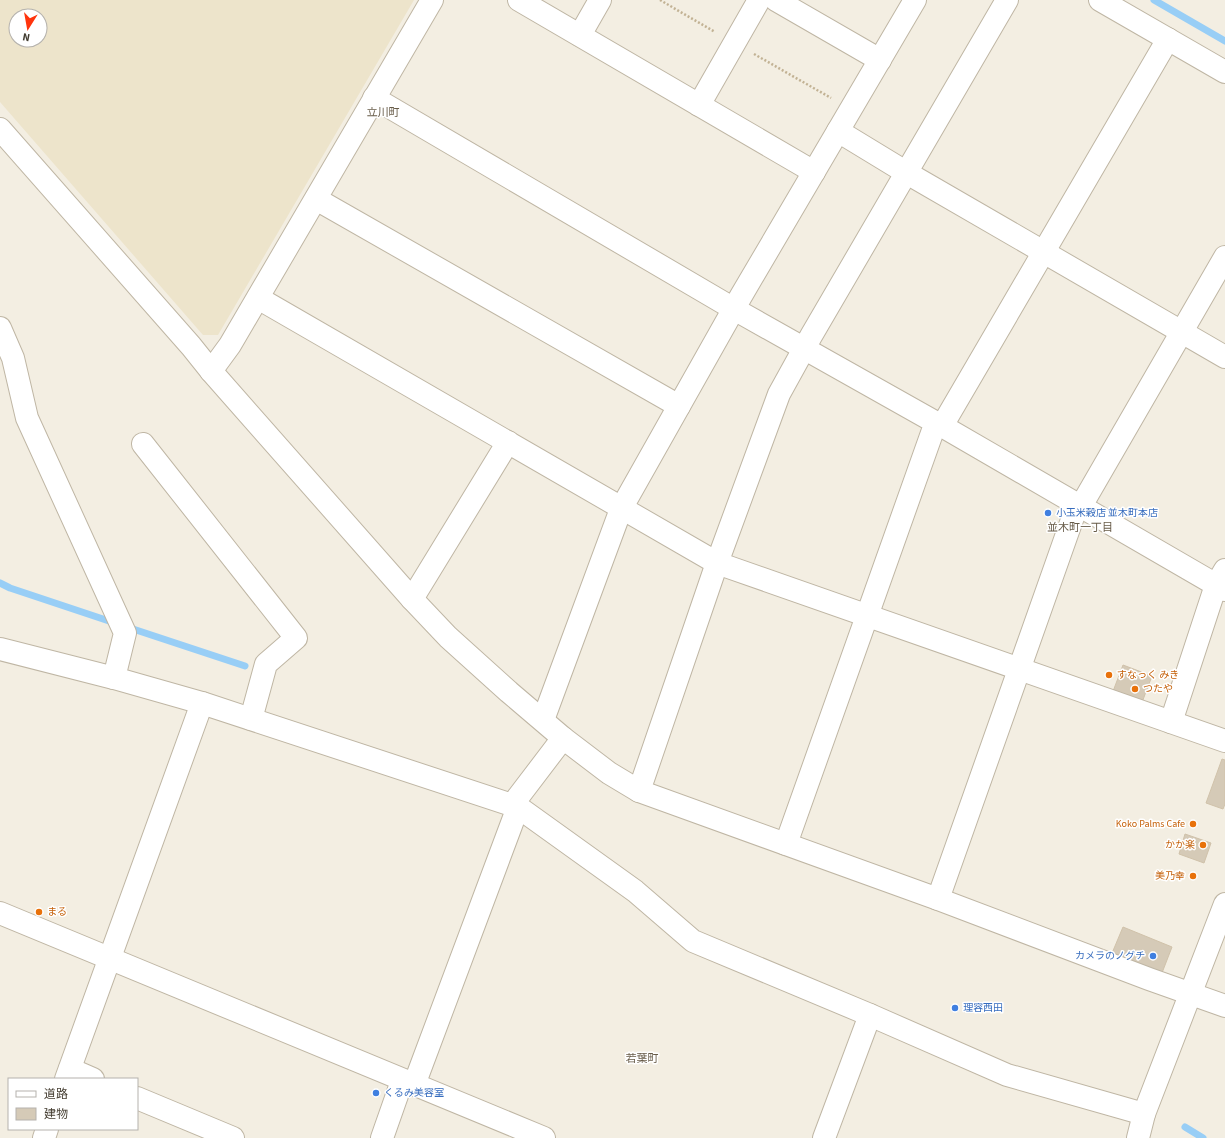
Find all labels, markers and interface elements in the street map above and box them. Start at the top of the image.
north arrow [8,8,48,48]
text: N [21,29,31,45]
district label: 立川町 [367,105,400,120]
place label: 小玉米穀店 並木町本店 [1056,506,1158,520]
marker: 小玉米穀店 並木町本店 [1043,508,1053,518]
district label: 並木町一丁目 [1047,520,1113,535]
place label: すなっく みき [1117,668,1179,682]
marker: すなっく みき [1104,670,1114,680]
place label: つたや [1143,682,1173,696]
marker: つたや [1130,684,1140,694]
place label: Koko Palms Cafe [1116,817,1185,831]
marker: Koko Palms Cafe [1188,819,1198,829]
place label: かか楽 [1165,838,1195,852]
marker: かか楽 [1198,840,1208,850]
place label: 美乃幸 [1155,869,1185,883]
marker: 美乃幸 [1188,871,1198,881]
place label: まる [47,905,67,919]
marker: まる [34,907,44,917]
place label: カメラのノグチ [1075,949,1145,963]
marker: カメラのノグチ [1148,951,1158,961]
place label: 理容西田 [963,1001,1003,1015]
marker: 理容西田 [950,1003,960,1013]
district label: 若葉町 [626,1051,659,1066]
legend [8,1078,138,1130]
text: 道路 [44,1086,68,1103]
place label: くるみ美容室 [384,1086,444,1100]
marker: くるみ美容室 [371,1088,381,1098]
text: 建物 [44,1106,68,1123]

